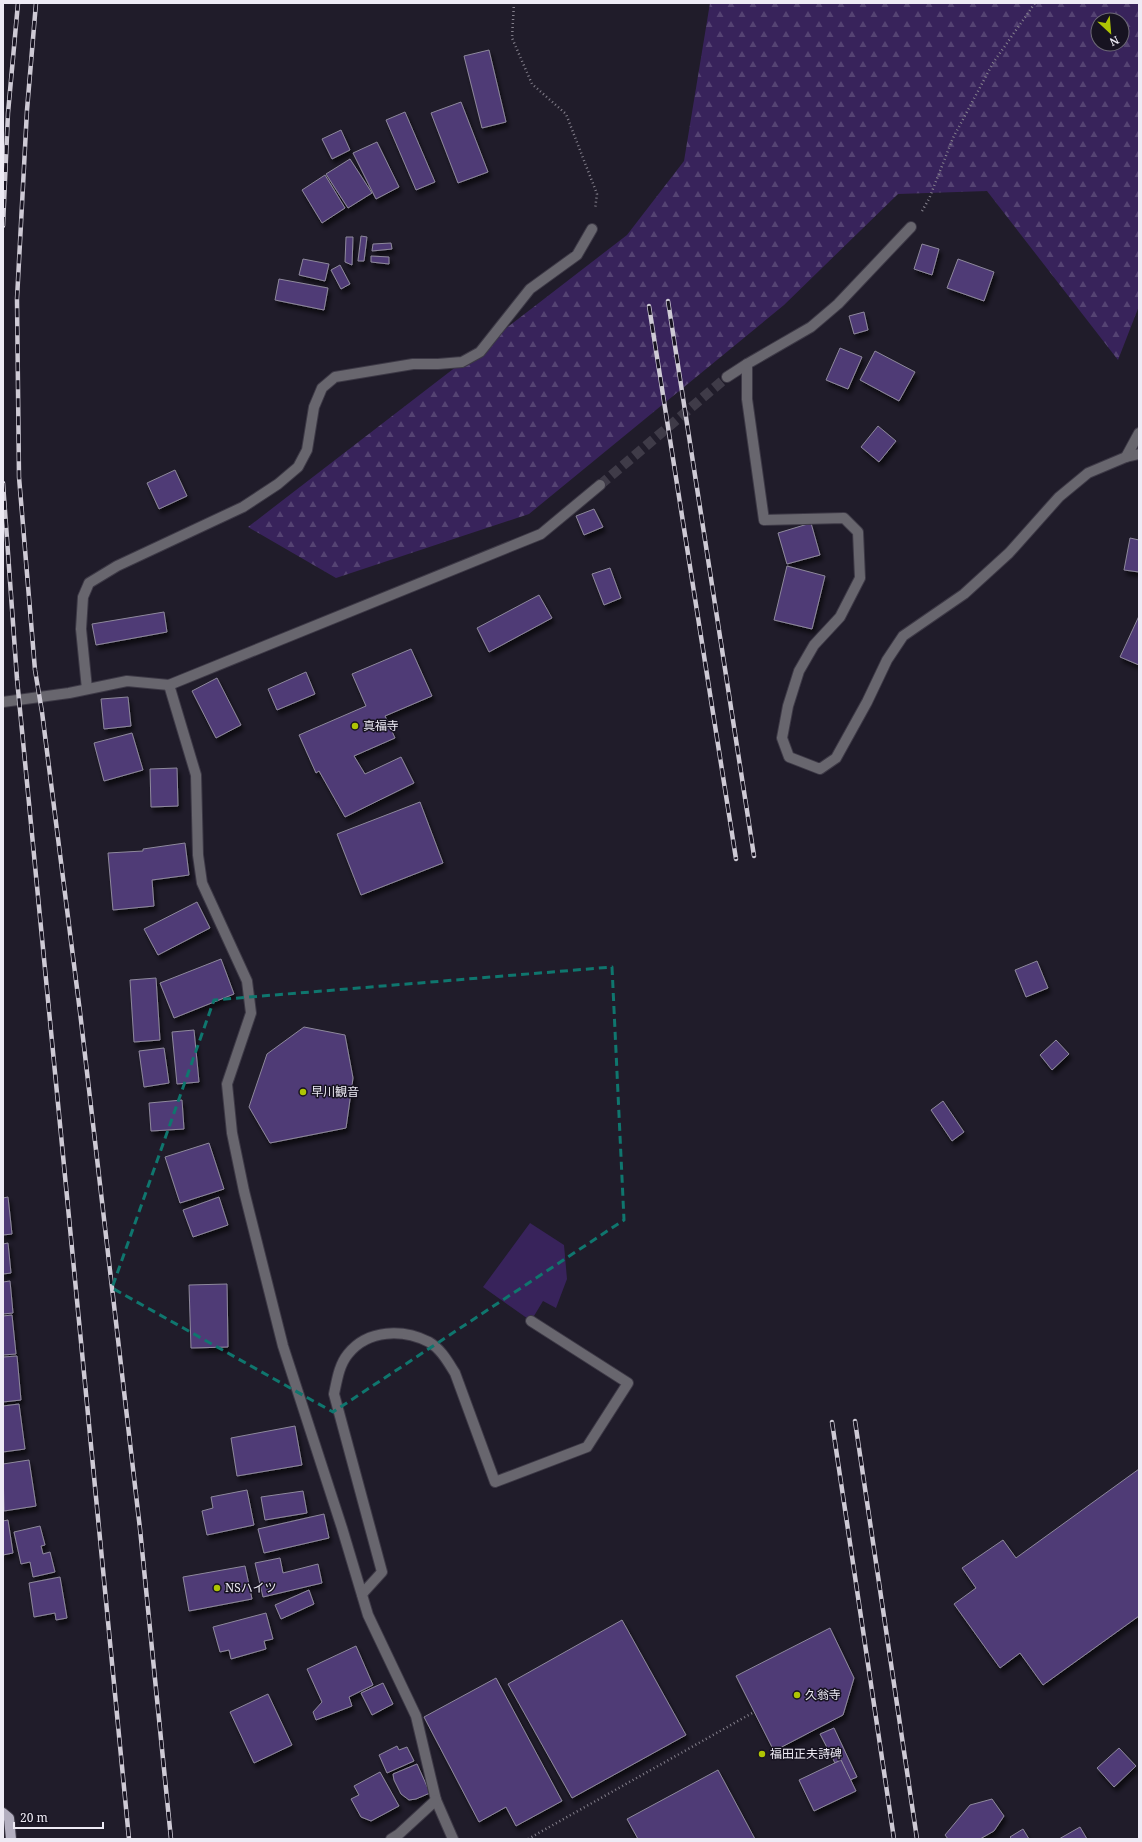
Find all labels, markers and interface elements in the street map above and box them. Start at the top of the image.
north arrow [1090,12,1130,52]
text: N [1107,33,1122,50]
place label: 真福寺 [363,717,399,734]
marker: 真福寺 [350,721,360,731]
place label: 早川観音 [311,1083,359,1100]
marker: 早川観音 [298,1087,308,1097]
place label: NSハイツ [225,1579,276,1596]
marker: NSハイツ [212,1583,222,1593]
place label: 久翁寺 [805,1686,841,1703]
marker: 久翁寺 [792,1690,802,1700]
place label: 福田正夫詩碑 [770,1745,842,1762]
marker: 福田正夫詩碑 [757,1749,767,1759]
scale bar [14,1804,103,1830]
text: 20 m [20,1809,48,1826]

